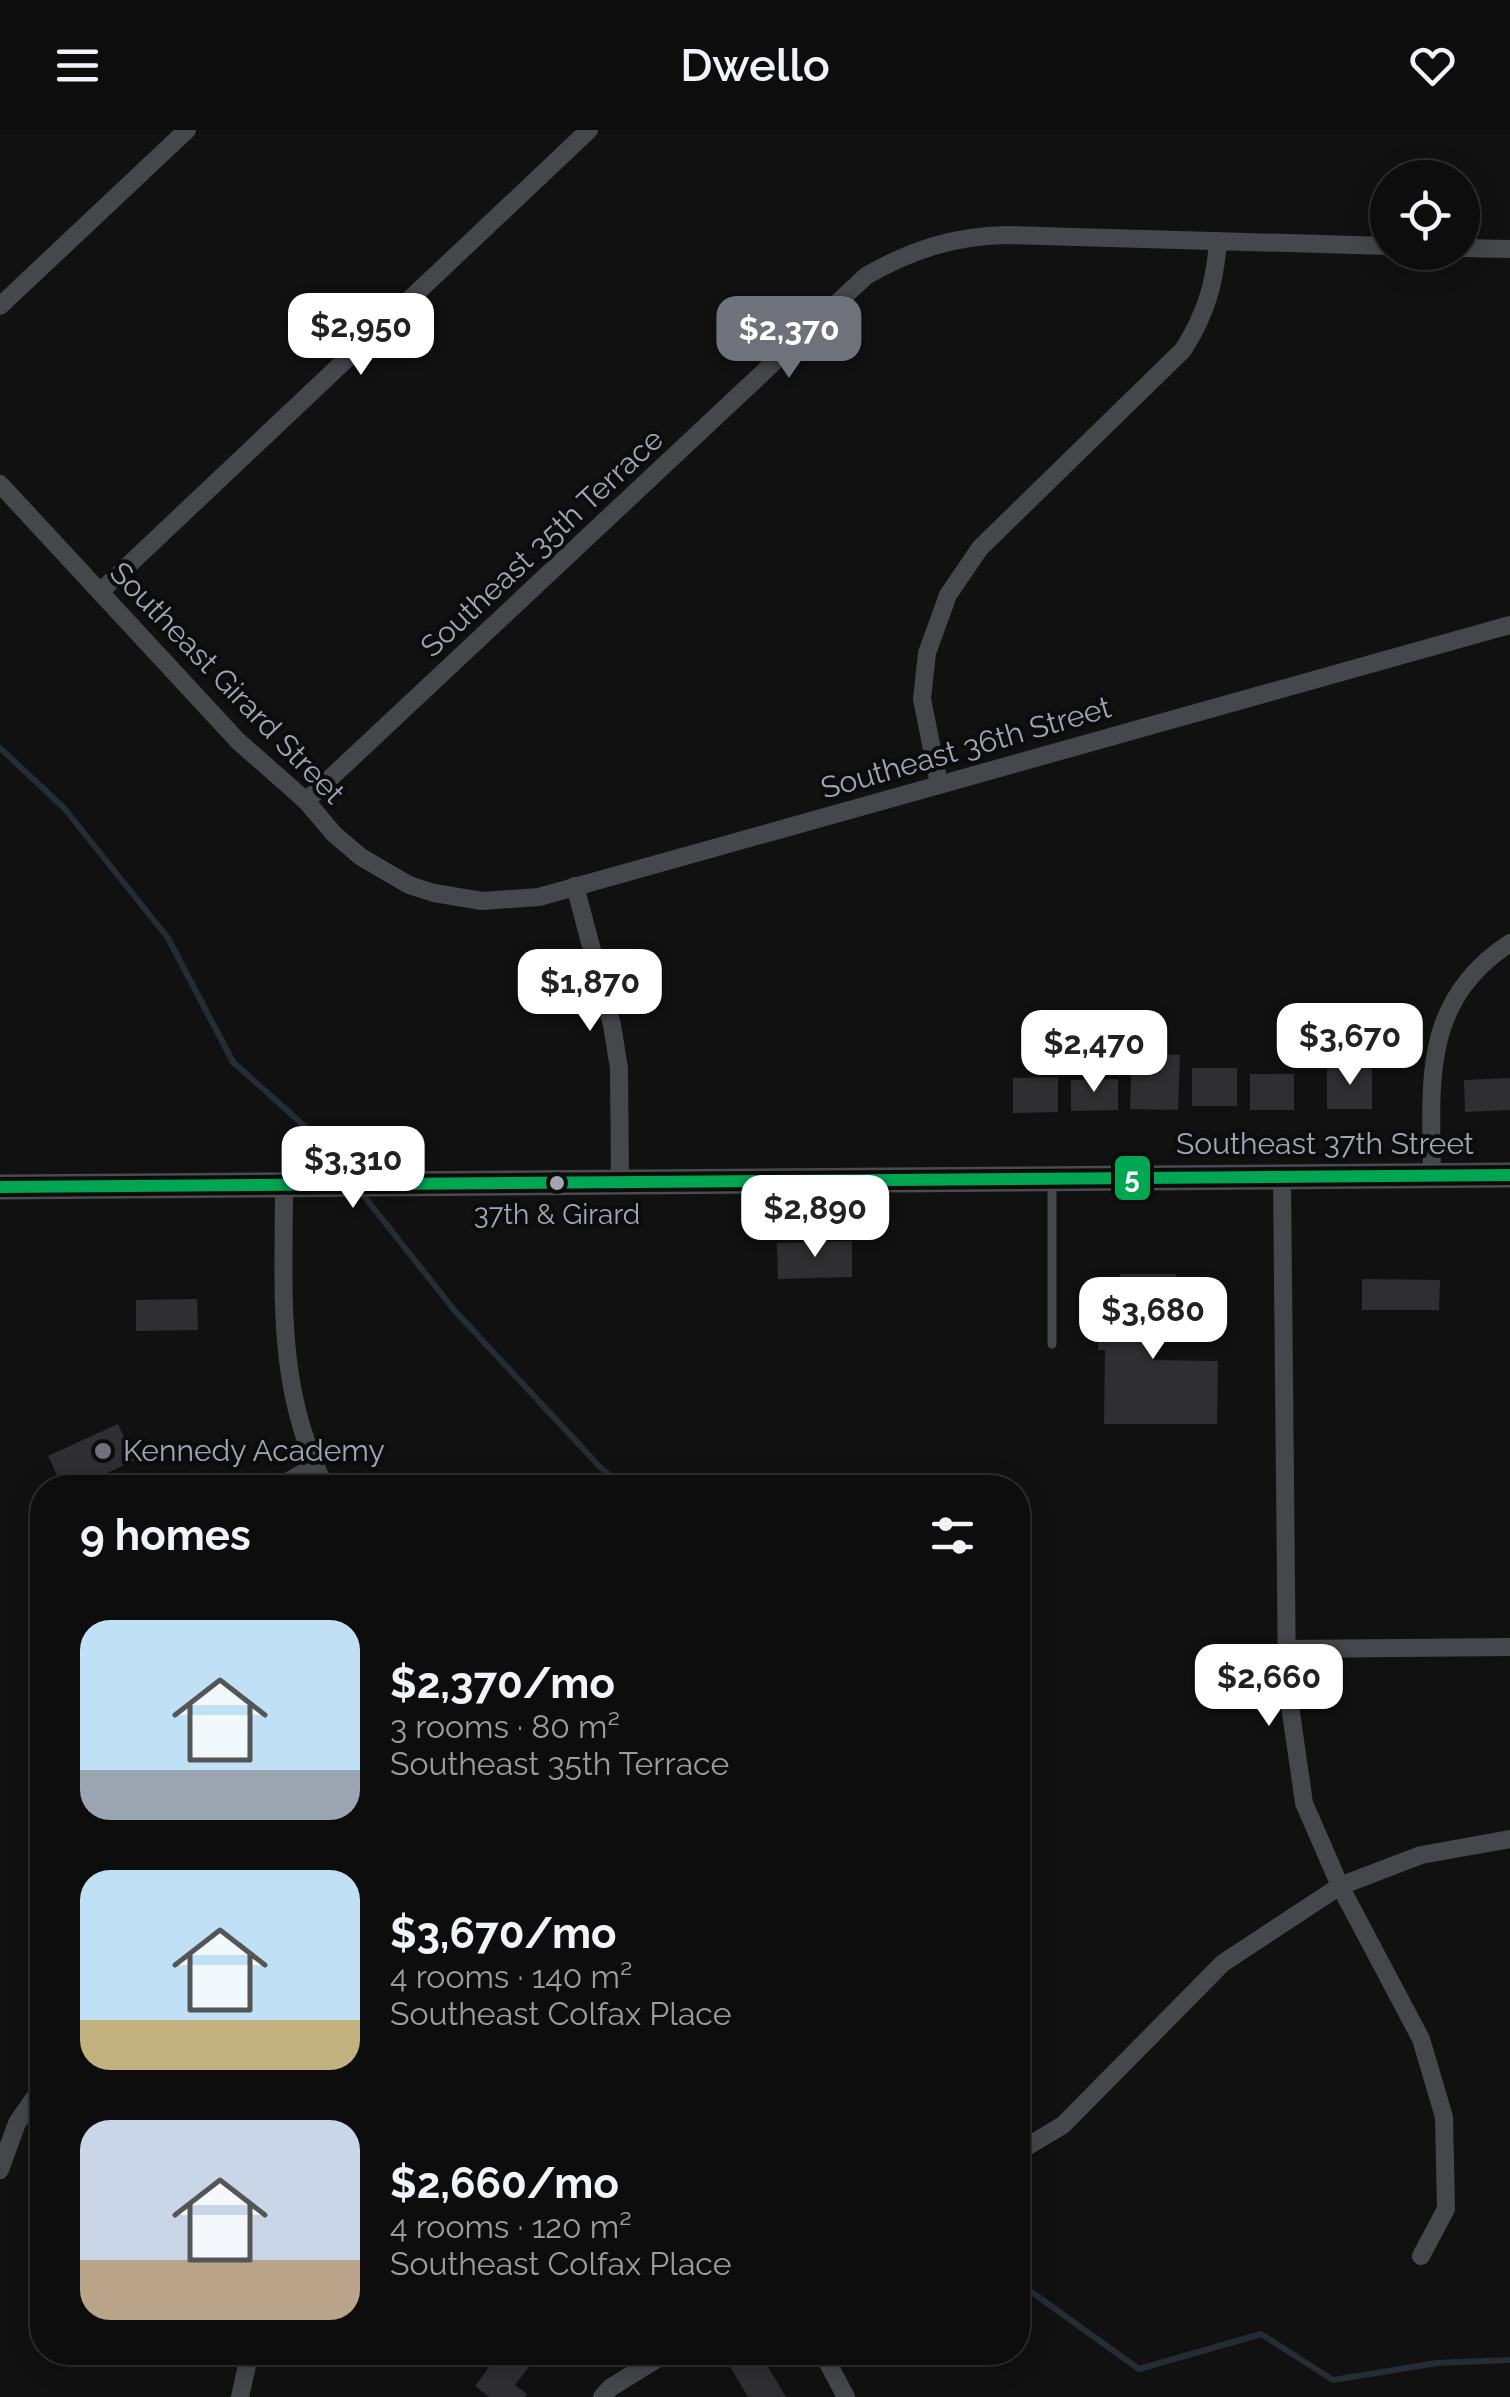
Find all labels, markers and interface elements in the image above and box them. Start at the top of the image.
icon: menu [50,38,105,93]
icon: heart [1405,38,1460,93]
text: Dwello [680,39,830,92]
map controls [1370,160,1480,270]
button: locate [1370,160,1480,270]
pin: $2,950 [280,293,442,378]
pin: $2,370 [708,296,870,381]
text: $2,950 [310,307,412,344]
text: $2,370 [738,310,840,347]
street label: Southeast 35th Terrace [413,421,670,664]
street label: Southeast Girard Street [103,555,352,811]
street label: Southeast 36th Street [817,689,1115,806]
pin: $1,870 [509,949,671,1034]
text: $1,870 [540,963,640,1000]
pin: $3,670 [1269,1003,1431,1088]
pin: $2,470 [1013,1010,1175,1095]
text: $3,670 [1299,1017,1401,1054]
text: $2,470 [1043,1024,1145,1061]
pin: $3,310 [272,1126,434,1211]
street label: Southeast 37th Street [1176,1126,1474,1161]
text: $3,310 [304,1140,402,1177]
line badge: 5 [1113,1154,1152,1202]
text: 5 [1124,1162,1140,1195]
marker: 37th & Girard [547,1173,567,1193]
pin: $2,890 [734,1175,896,1260]
text: $2,890 [763,1189,867,1226]
place label: 37th & Girard [474,1198,640,1231]
pin: $3,680 [1072,1277,1234,1362]
text: $3,680 [1101,1291,1205,1328]
place label: Kennedy Academy [123,1433,385,1468]
marker: Kennedy Academy [92,1440,114,1462]
icon: filters [925,1508,980,1563]
text: 9 homes [80,1511,251,1560]
pin: $2,660 [1188,1644,1350,1729]
text: $2,660 [1217,1658,1321,1695]
text: $2,370/mo [390,1659,615,1708]
icon: home [160,1660,280,1780]
text: 3 rooms · 80 m² [390,1708,620,1745]
text: Southeast 35th Terrace [390,1745,729,1782]
text: $3,670/mo [390,1909,617,1958]
icon: home [160,1910,280,2030]
text: 4 rooms · 140 m² [390,1958,632,1995]
text: Southeast Colfax Place [390,1995,732,2032]
text: $2,660/mo [390,2159,619,2208]
icon: home [160,2160,280,2280]
text: 4 rooms · 120 m² [390,2208,632,2245]
text: Southeast Colfax Place [390,2245,732,2282]

